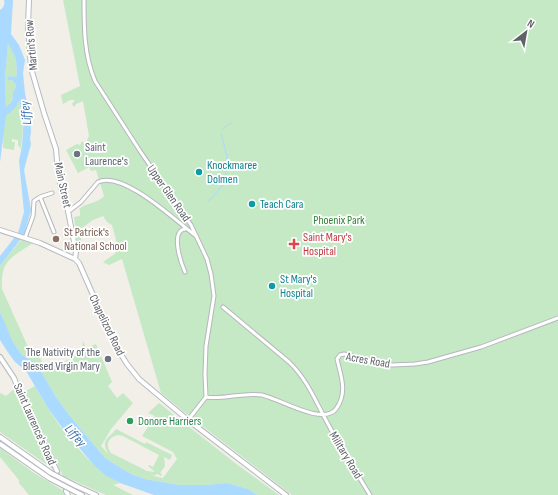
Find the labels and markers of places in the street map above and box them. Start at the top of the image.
place label: Saint Laurence's [85,140,128,169]
marker: Saint Laurence's [72,149,82,159]
place label: Knockmaree Dolmen [207,158,257,187]
marker: Knockmaree Dolmen [194,167,204,177]
place label: Teach Cara [260,197,304,212]
marker: Teach Cara [247,199,257,209]
place label: St Patrick's National School [64,225,127,254]
place label: Saint Mary's Hospital [303,230,352,259]
marker: St Patrick's National School [51,234,61,244]
marker: Saint Mary's Hospital [288,238,300,250]
place label: St Mary's Hospital [280,272,317,301]
marker: St Mary's Hospital [267,281,277,291]
place label: The Nativity of the Blessed Virgin Mary [23,345,100,374]
marker: The Nativity of the Blessed Virgin Mary [103,354,113,364]
place label: Donore Harriers [138,414,201,429]
marker: Donore Harriers [125,416,135,426]

